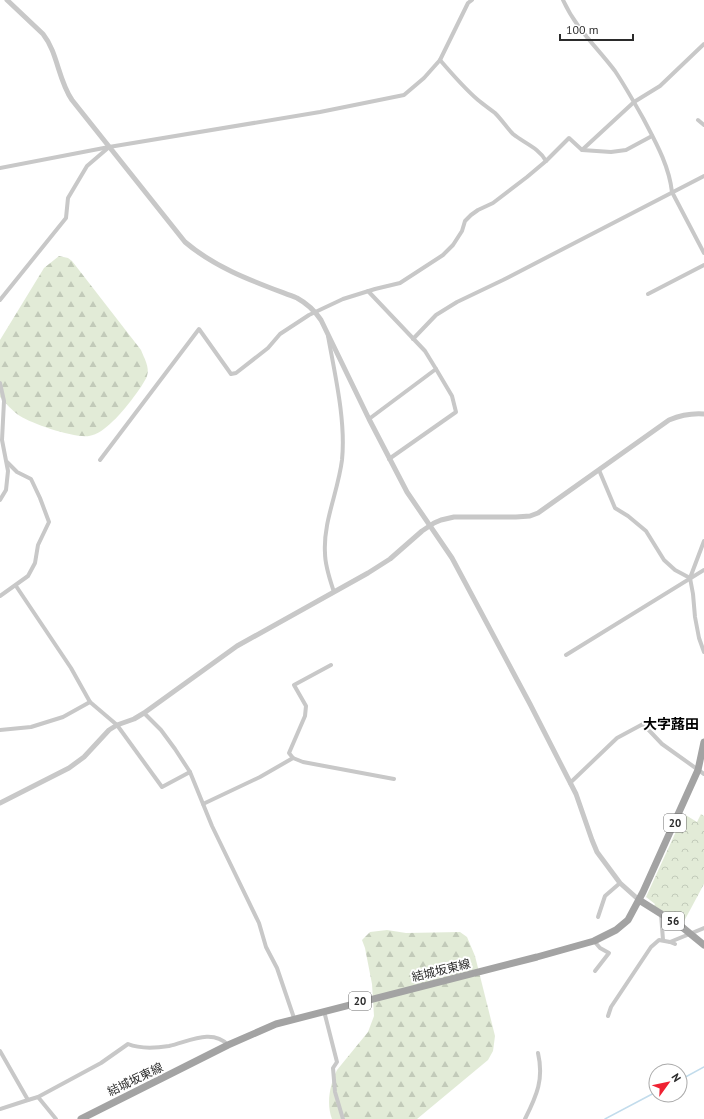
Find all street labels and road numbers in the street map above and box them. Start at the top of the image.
road number: 20 [664,814,686,832]
road number: 56 [662,912,684,930]
street label: 結城坂東線 [410,955,472,985]
road number: 20 [349,992,371,1010]
street label: 結城坂東線 [105,1059,165,1099]

